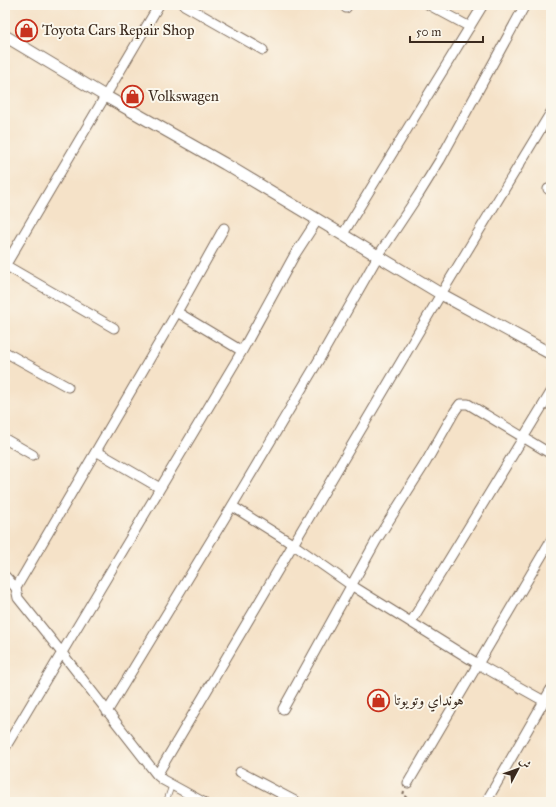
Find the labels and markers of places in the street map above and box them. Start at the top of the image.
shop icon: Toyota Cars Repair Shop [14,17,40,43]
place label: Toyota Cars Repair Shop [42,21,195,39]
shop icon: Volkswagen [120,83,146,109]
place label: Volkswagen [147,87,219,105]
shop icon: هونداي وتويوتا [366,687,392,713]
place label: هونداي وتويوتا [394,691,464,712]

